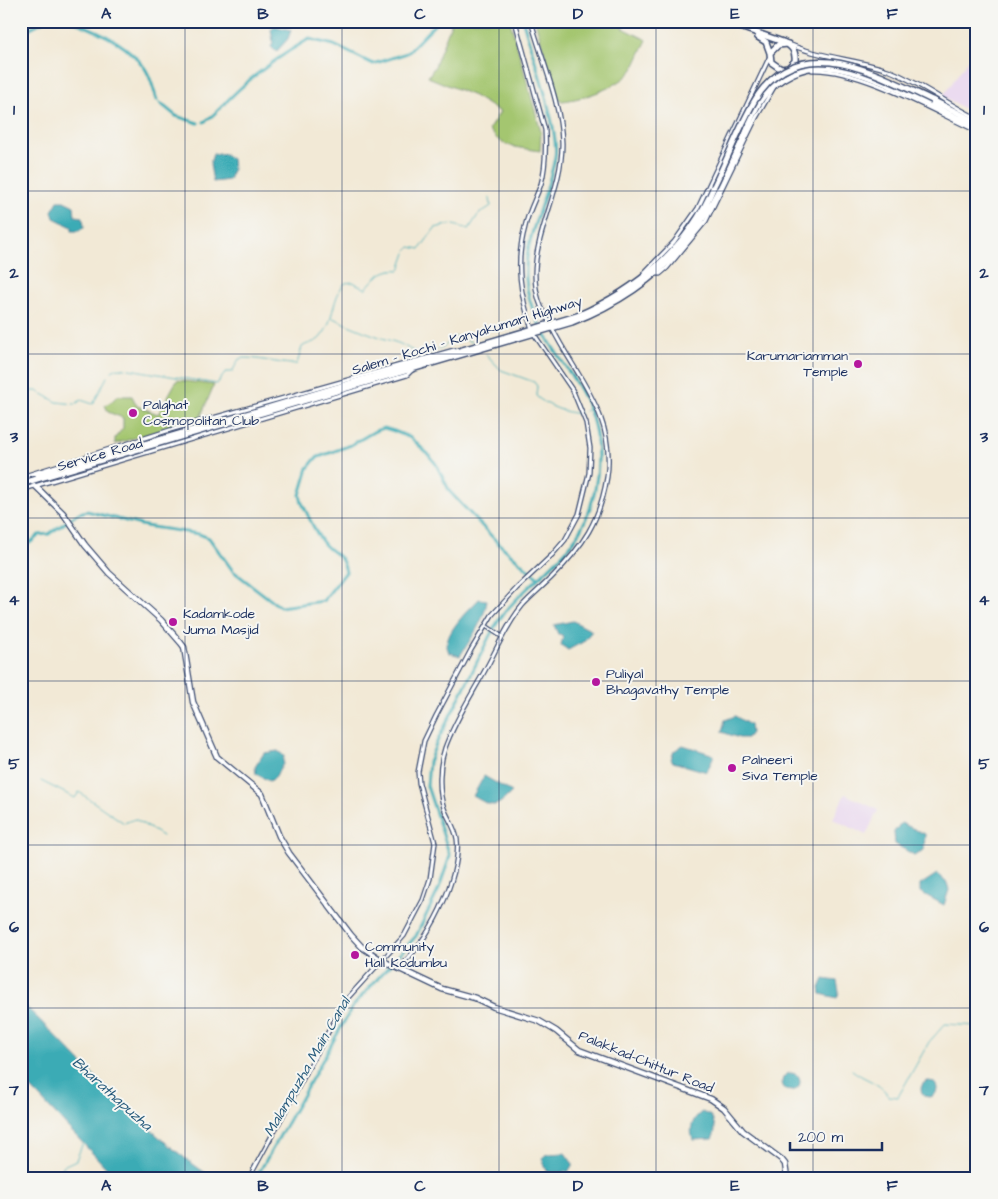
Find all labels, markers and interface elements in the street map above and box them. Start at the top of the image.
text: A [101,3,112,25]
text: B [257,3,269,25]
text: C [414,3,426,25]
text: D [573,3,584,25]
text: E [730,3,740,25]
text: F [886,3,898,25]
text: 1 [13,99,16,121]
text: 1 [983,99,986,121]
text: 2 [8,262,19,284]
text: 2 [978,262,989,284]
street label: Salem - Kochi - Kanyakumari Highway [349,291,585,381]
place label: Karumariamman Temple [747,346,848,382]
marker: Karumariamman Temple [852,358,864,370]
place label: Palghat Cosmopolitan Club [143,395,259,431]
marker: Palghat Cosmopolitan Club [127,407,139,419]
text: 3 [9,426,19,448]
text: 3 [979,426,989,448]
street label: Service Road [55,433,145,477]
text: 4 [9,589,20,611]
text: 4 [979,589,990,611]
place label: Kadamkode Juma Masjid [183,604,259,640]
marker: Kadamkode Juma Masjid [167,616,179,628]
place label: Puliyal Bhagavathy Temple [606,664,730,700]
marker: Puliyal Bhagavathy Temple [590,676,602,688]
place label: Palneeri Siva Temple [742,750,818,786]
text: 5 [8,753,20,775]
text: 5 [978,753,990,775]
marker: Palneeri Siva Temple [726,762,738,774]
text: 6 [9,916,19,938]
text: 6 [979,916,989,938]
place label: Community Hall Kodumbu [365,937,447,973]
marker: Community Hall Kodumbu [349,949,361,961]
water label: Malampuzha Main Canal [258,992,356,1141]
street label: Palakkad-Chittur Road [575,1026,717,1098]
water label: Bharathapuzha [67,1052,158,1137]
text: 7 [8,1079,19,1101]
text: 7 [978,1079,989,1101]
scale bar [790,1119,883,1151]
text: 200 m [798,1127,844,1148]
text: A [101,1175,112,1197]
text: B [257,1175,269,1197]
text: C [414,1175,426,1197]
text: D [573,1175,584,1197]
text: E [730,1175,740,1197]
text: F [886,1175,898,1197]

